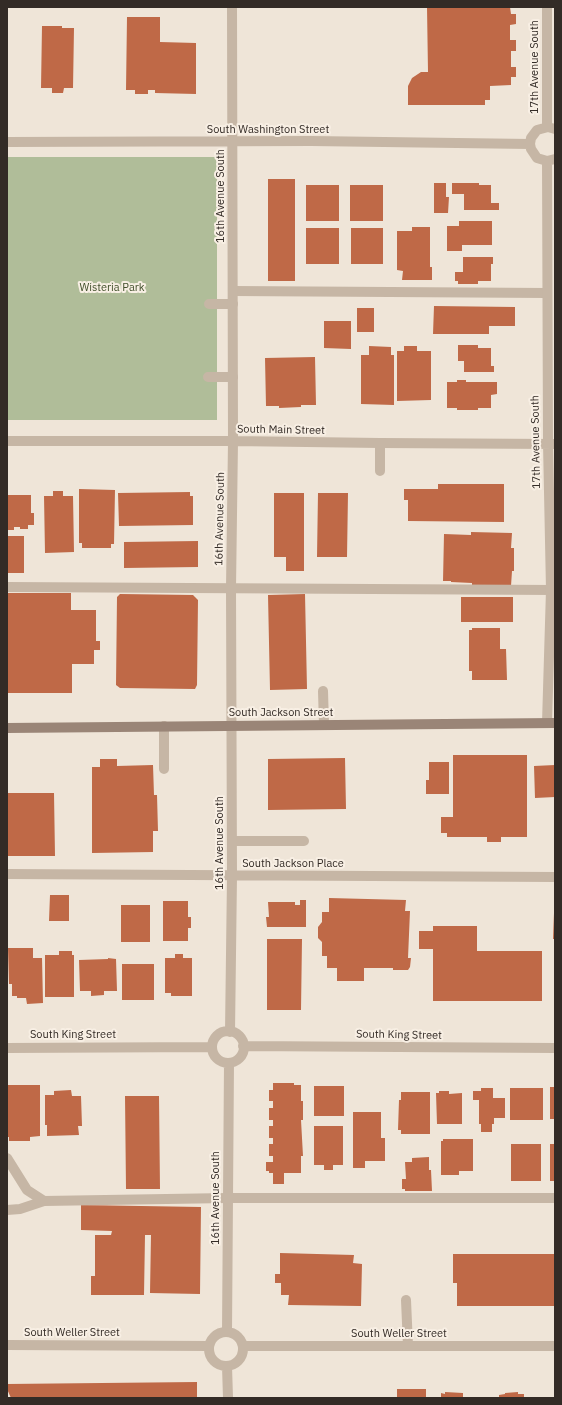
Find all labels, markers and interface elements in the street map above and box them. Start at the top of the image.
street label: 17th Avenue South [528,20,542,114]
street label: South Washington Street [207,123,329,137]
street label: 16th Avenue South [214,149,228,243]
park label: Wisteria Park [79,281,145,295]
street label: 17th Avenue South [529,395,543,489]
street label: South Main Street [237,423,325,437]
street label: 16th Avenue South [213,472,227,566]
street label: South Jackson Street [229,706,333,720]
street label: 16th Avenue South [213,796,227,890]
street label: South Jackson Place [242,857,344,871]
street label: South King Street [30,1028,116,1042]
street label: South King Street [356,1028,442,1042]
street label: 16th Avenue South [209,1151,223,1245]
street label: South Weller Street [24,1326,120,1340]
street label: South Weller Street [351,1327,447,1341]

